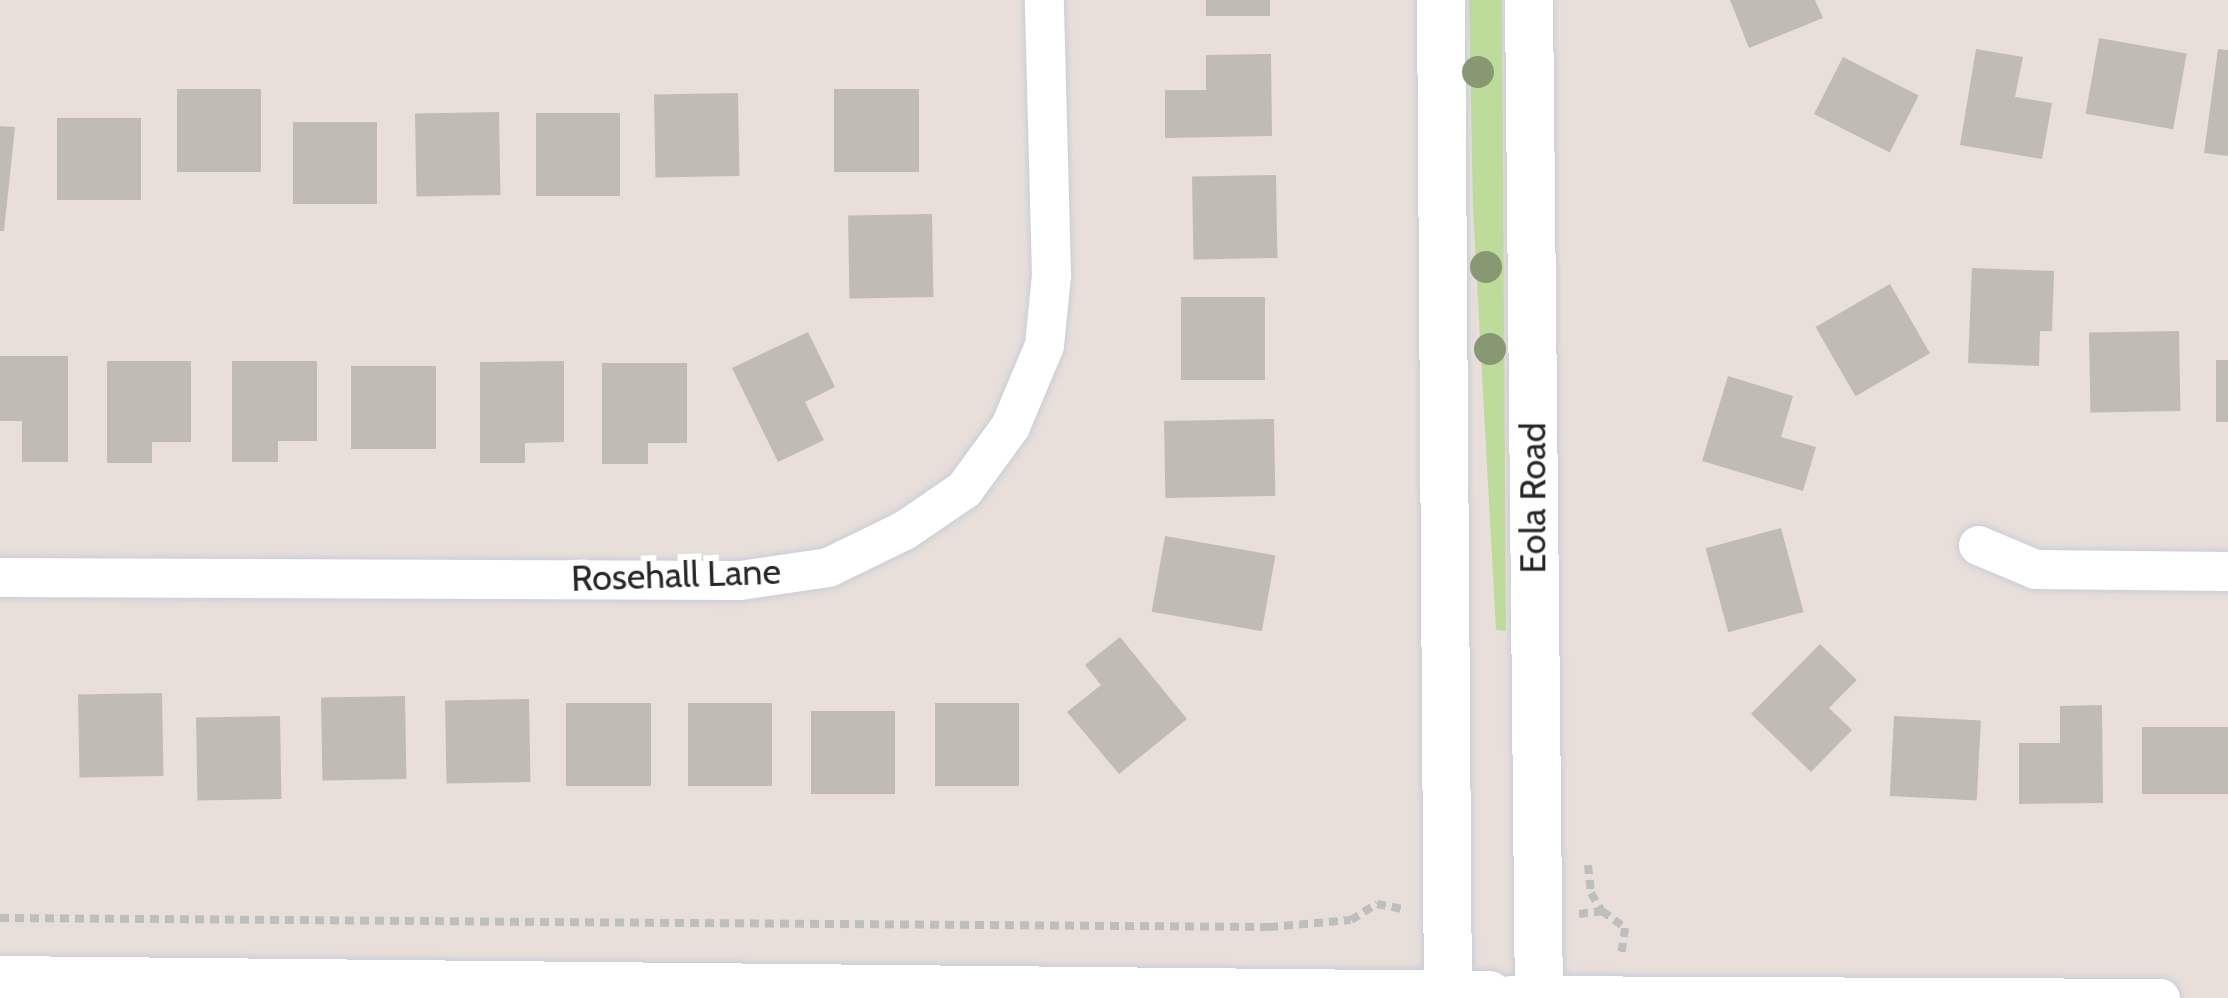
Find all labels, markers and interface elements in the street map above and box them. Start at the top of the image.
street label: Eola Road [1511,422,1555,574]
street label: Rosehall Lane [570,550,782,600]

